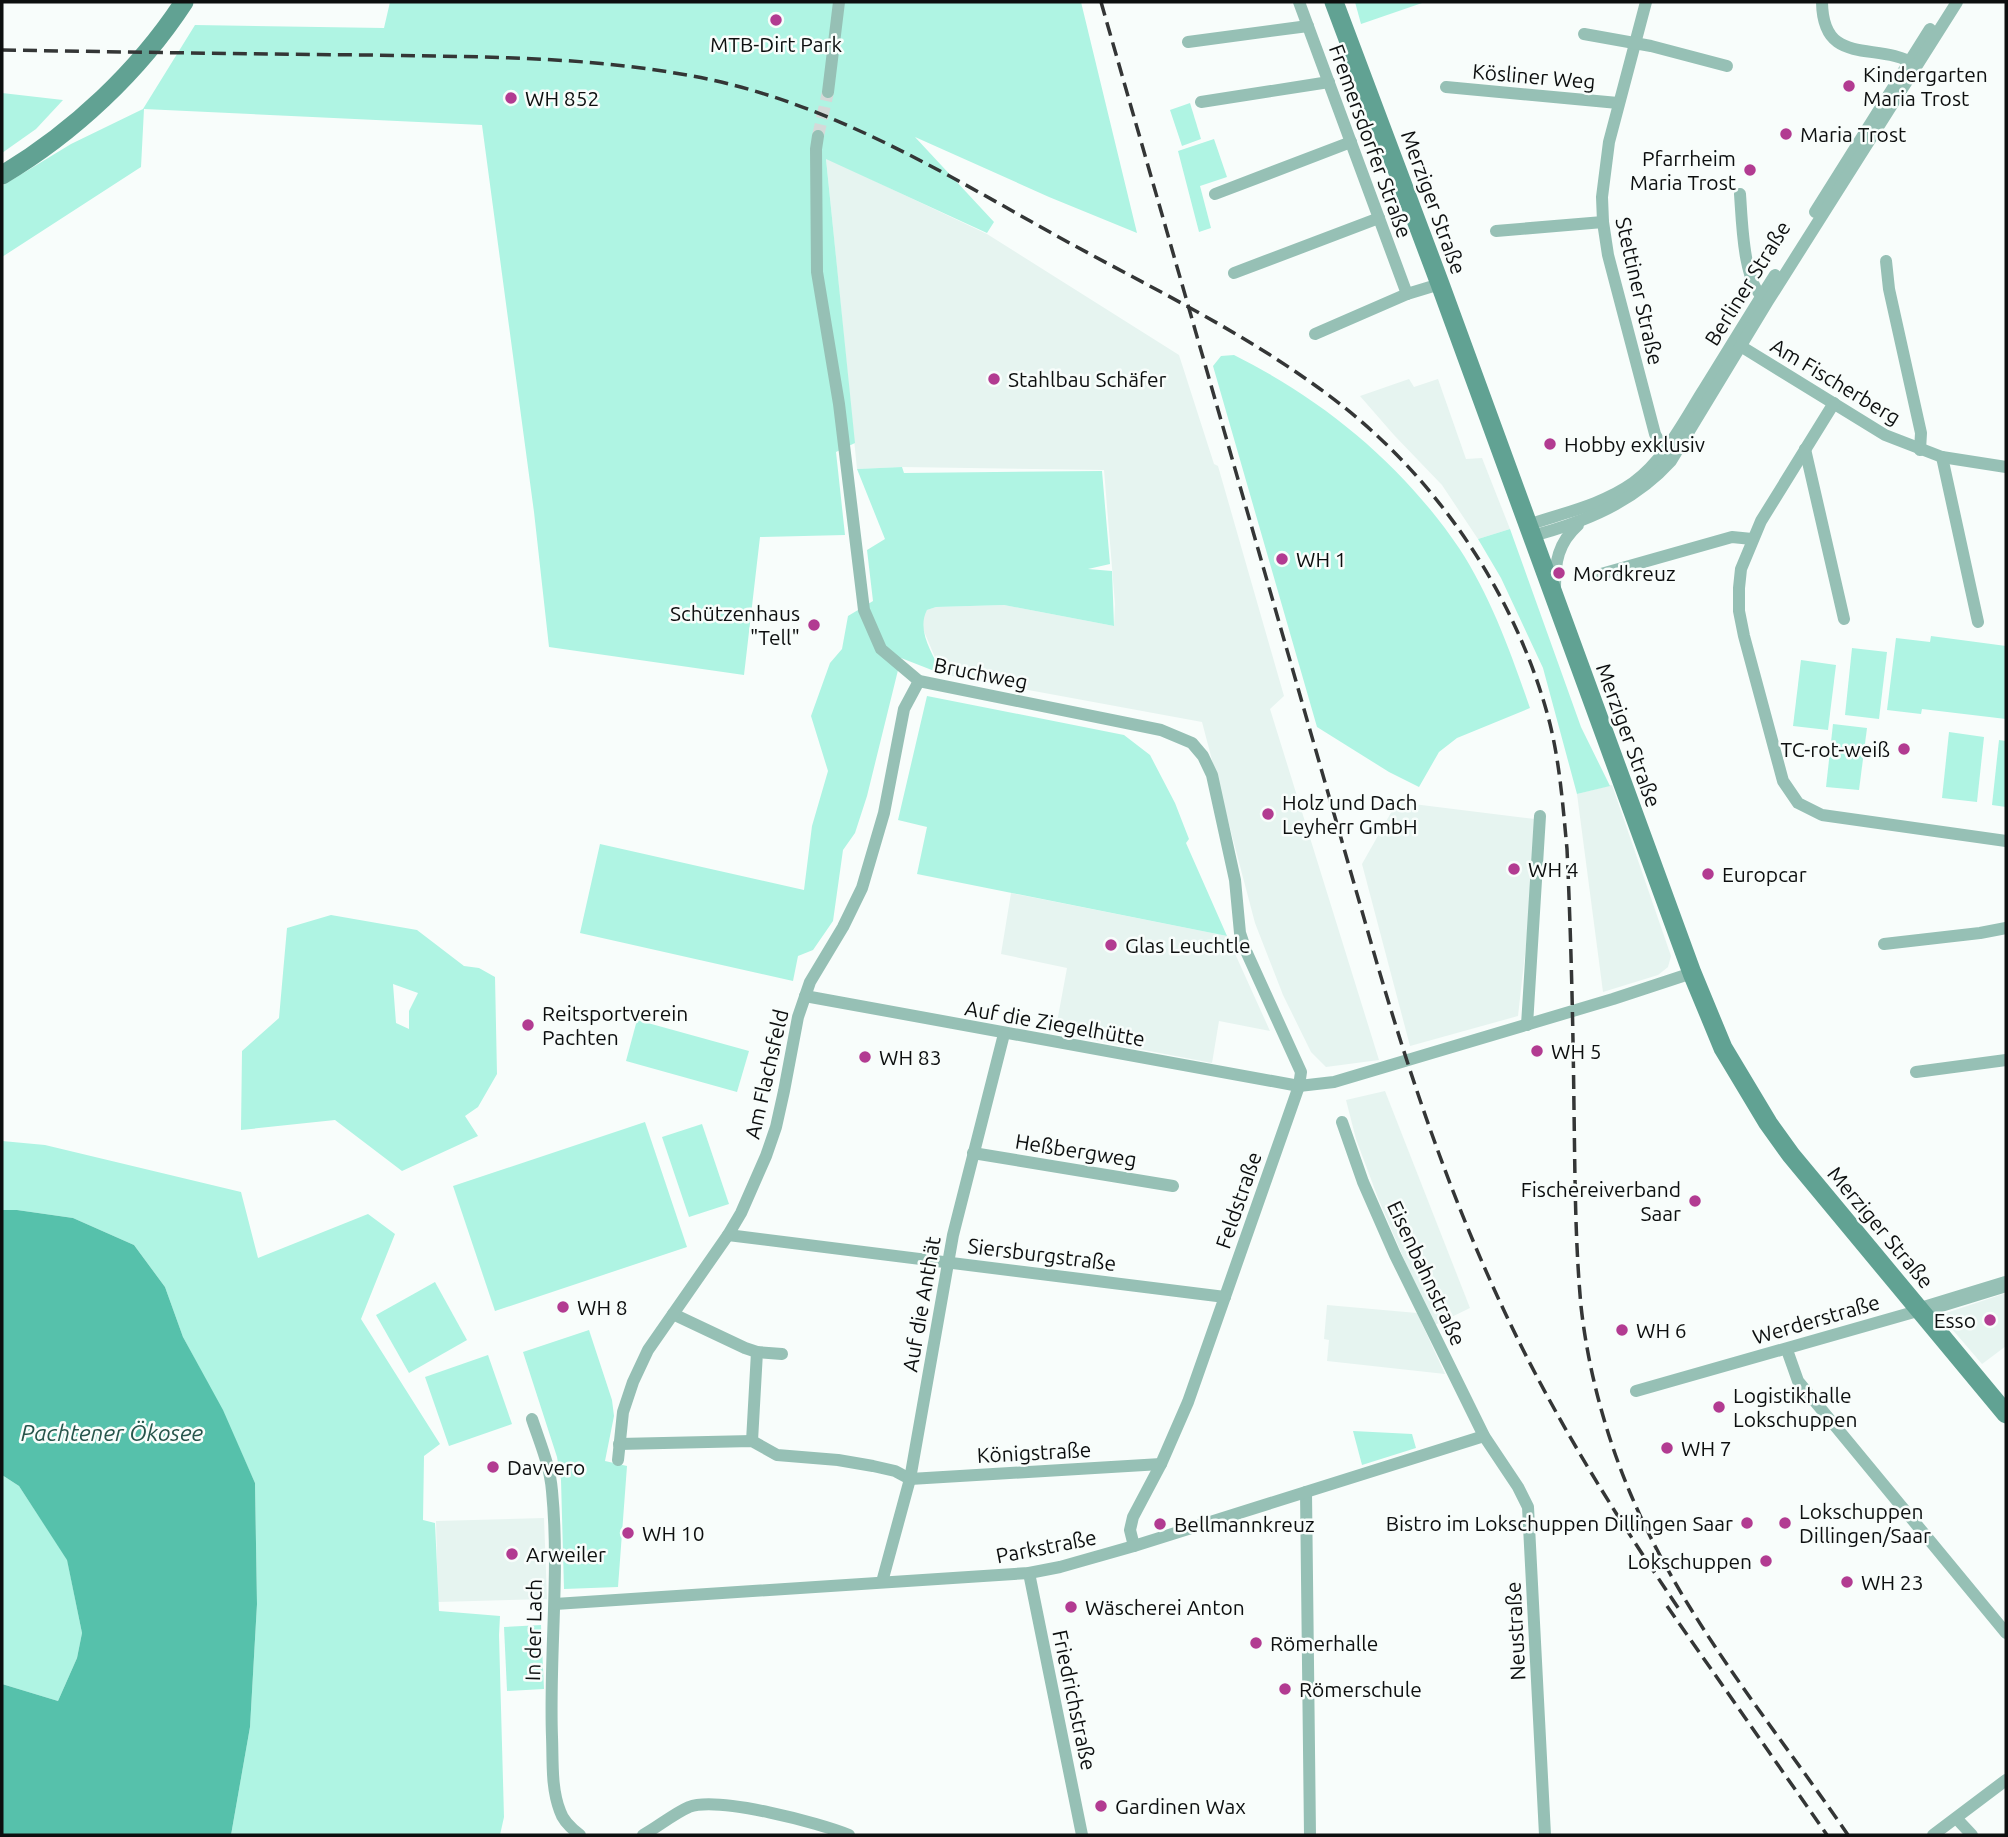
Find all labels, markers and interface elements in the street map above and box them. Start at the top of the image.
marker: MTB-Dirt Park [768,12,784,28]
place label: MTB-Dirt Park [710,32,842,56]
street label: Fremersdorfer Straße [1325,41,1417,241]
street label: Kösliner Weg [1471,59,1597,93]
place label: Kindergarten Maria Trost [1863,62,1988,110]
marker: Kindergarten Maria Trost [1841,78,1857,94]
place label: WH 852 [525,86,599,110]
marker: WH 852 [503,90,519,106]
place label: Maria Trost [1800,122,1906,146]
marker: Maria Trost [1778,126,1794,142]
street label: Merziger Straße [1397,127,1471,277]
place label: Pfarrheim Maria Trost [1630,146,1736,194]
marker: Pfarrheim Maria Trost [1742,162,1758,178]
street label: Stettiner Straße [1611,215,1669,367]
street label: Berliner Straße [1699,216,1795,350]
street label: Am Fischerberg [1767,333,1905,429]
place label: Stahlbau Schäfer [1008,367,1167,391]
marker: Stahlbau Schäfer [986,371,1002,387]
place label: Hobby exklusiv [1564,432,1705,456]
marker: Hobby exklusiv [1542,436,1558,452]
place label: WH 1 [1296,547,1347,571]
marker: WH 1 [1274,551,1290,567]
place label: Mordkreuz [1573,561,1676,585]
marker: Mordkreuz [1551,565,1567,581]
place label: Schützenhaus "Tell" [670,601,800,649]
marker: Schützenhaus "Tell" [806,617,822,633]
street label: Bruchweg [932,652,1030,694]
street label: Merziger Straße [1592,660,1666,810]
place label: TC-rot-weiß [1780,737,1890,761]
marker: TC-rot-weiß [1896,741,1912,757]
place label: Holz und Dach Leyherr GmbH [1282,790,1418,838]
marker: Holz und Dach Leyherr GmbH [1260,806,1276,822]
place label: WH 4 [1528,857,1579,881]
marker: WH 4 [1506,861,1522,877]
place label: Europcar [1722,862,1807,886]
marker: Europcar [1700,866,1716,882]
place label: Glas Leuchtle [1125,933,1251,957]
marker: Glas Leuchtle [1103,937,1119,953]
street label: Auf die Ziegelhütte [963,995,1147,1051]
place label: Reitsportverein Pachten [542,1001,688,1049]
street label: Am Flachsfeld [739,1007,793,1141]
marker: Reitsportverein Pachten [520,1017,536,1033]
place label: WH 5 [1551,1039,1602,1063]
marker: WH 5 [1529,1043,1545,1059]
place label: WH 83 [879,1045,942,1069]
marker: WH 83 [857,1049,873,1065]
street label: Heßbergweg [1014,1129,1138,1171]
street label: Feldstraße [1210,1148,1266,1252]
street label: Merziger Straße [1823,1161,1939,1293]
place label: Fischereiverband Saar [1521,1177,1681,1225]
marker: Fischereiverband Saar [1687,1193,1703,1209]
street label: Eisenbahnstraße [1383,1197,1471,1349]
street label: Siersburgstraße [966,1233,1118,1275]
street label: Auf die Anthät [897,1234,945,1374]
street label: Werderstraße [1750,1289,1882,1349]
place label: WH 8 [577,1295,628,1319]
marker: WH 8 [555,1299,571,1315]
place label: Esso [1934,1308,1976,1332]
marker: Esso [1982,1312,1998,1328]
place label: WH 6 [1636,1318,1687,1342]
marker: WH 6 [1614,1322,1630,1338]
place label: Logistikhalle Lokschuppen [1733,1383,1858,1431]
marker: Logistikhalle Lokschuppen [1711,1399,1727,1415]
water label: Pachtener Ökosee [21,1420,204,1445]
place label: WH 7 [1681,1436,1732,1460]
street label: Königstraße [976,1437,1092,1467]
marker: WH 7 [1659,1440,1675,1456]
place label: Davvero [507,1455,585,1479]
marker: Davvero [485,1459,501,1475]
place label: Lokschuppen Dillingen/Saar [1799,1499,1931,1547]
place label: Bistro im Lokschuppen Dillingen Saar [1386,1511,1733,1535]
place label: Bellmannkreuz [1174,1512,1315,1536]
marker: Bistro im Lokschuppen Dillingen Saar [1739,1515,1755,1531]
marker: Lokschuppen Dillingen/Saar [1777,1515,1793,1531]
marker: Bellmannkreuz [1152,1516,1168,1532]
place label: WH 10 [642,1521,705,1545]
street label: Parkstraße [994,1524,1098,1568]
marker: WH 10 [620,1525,636,1541]
place label: Arweiler [526,1542,606,1566]
marker: Arweiler [504,1546,520,1562]
place label: Lokschuppen [1627,1549,1752,1573]
marker: Lokschuppen [1758,1553,1774,1569]
place label: WH 23 [1861,1570,1924,1594]
marker: WH 23 [1839,1574,1855,1590]
street label: In der Lach [520,1579,546,1681]
street label: Neustraße [1500,1581,1530,1681]
place label: Wäscherei Anton [1085,1595,1245,1619]
marker: Wäscherei Anton [1063,1599,1079,1615]
street label: Friedrichstraße [1048,1628,1102,1772]
place label: Römerhalle [1270,1631,1378,1655]
marker: Römerhalle [1248,1635,1264,1651]
place label: Römerschule [1299,1677,1422,1701]
marker: Römerschule [1277,1681,1293,1697]
place label: Gardinen Wax [1115,1794,1246,1818]
marker: Gardinen Wax [1093,1798,1109,1814]

